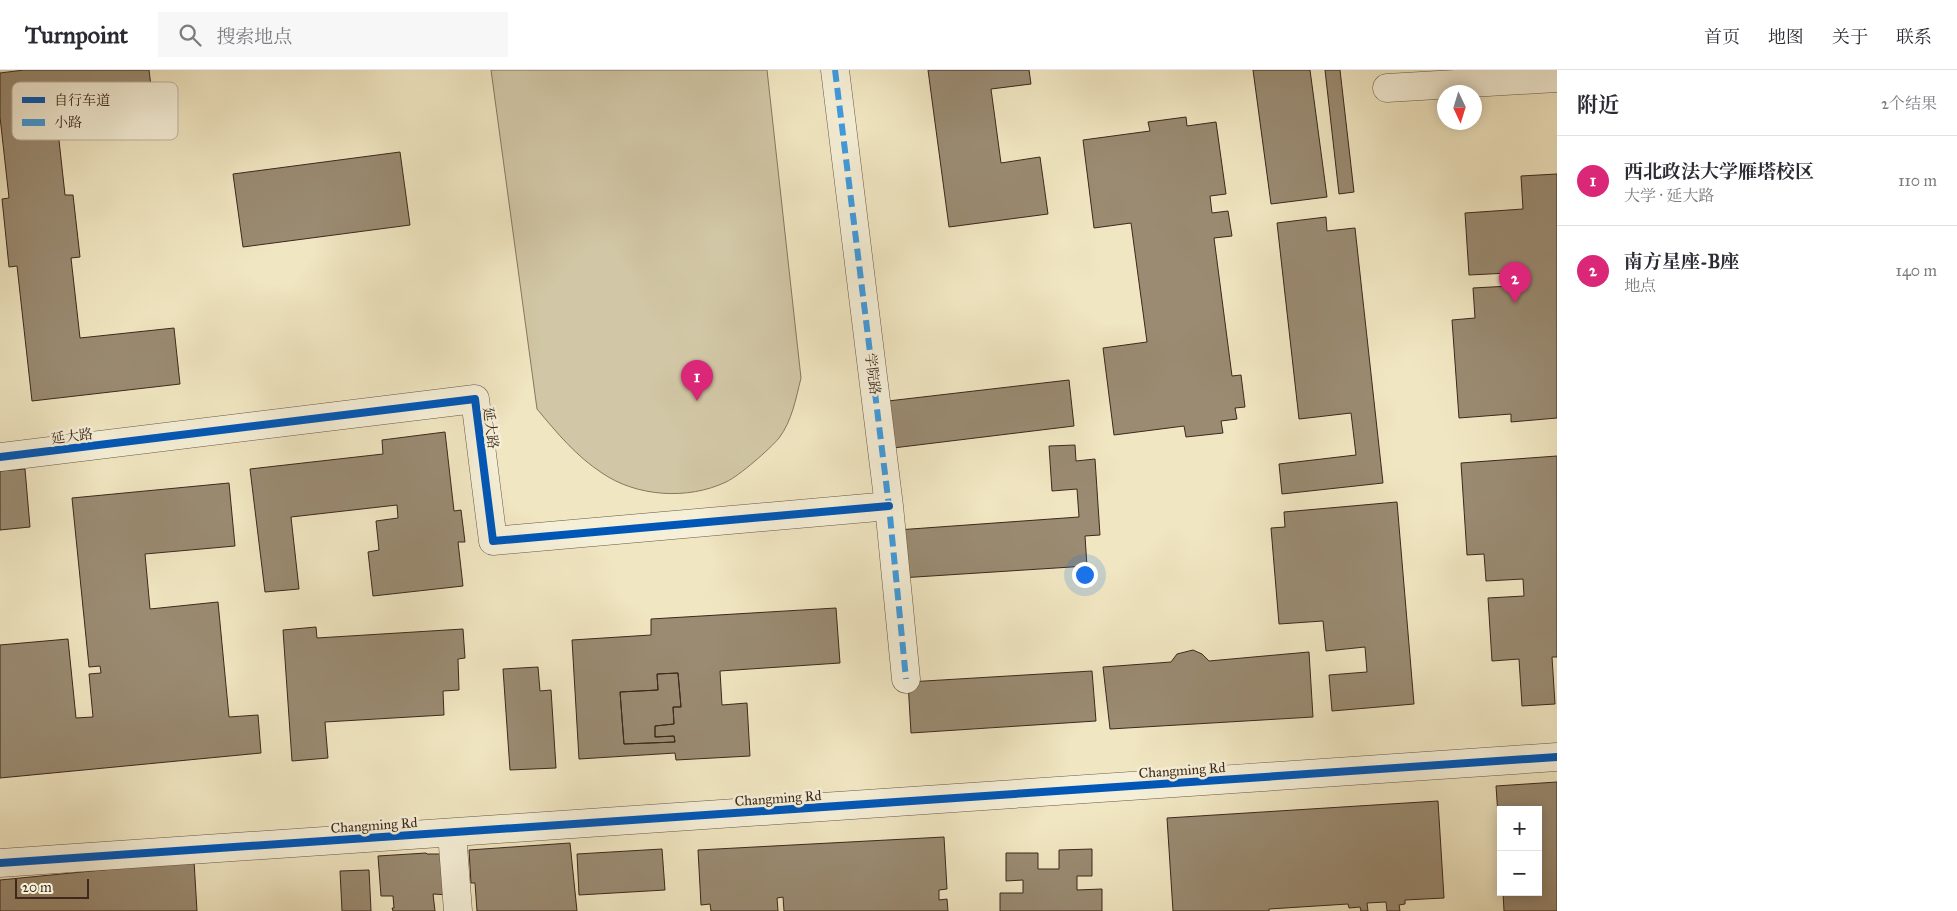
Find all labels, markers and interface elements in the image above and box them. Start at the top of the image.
search box [158,12,508,57]
text: Turnpoint [25,20,128,50]
icon: search [176,21,204,49]
text: 搜索地点 [216,25,292,48]
text: 首页 [1704,26,1740,48]
text: 地图 [1768,26,1804,48]
text: 关于 [1832,26,1868,48]
text: 联系 [1896,26,1932,48]
legend [12,82,178,140]
north arrow [1437,85,1482,130]
text: 自行车道 [54,92,110,109]
text: 附近 [1577,92,1619,118]
text: 2个结果 [1881,94,1937,113]
text: 小路 [54,114,82,131]
text: 西北政法大学雁塔校区 [1624,160,1814,183]
text: 1 [1590,171,1596,190]
text: 110 m [1898,171,1937,190]
text: 大学 · 延大路 [1624,186,1714,205]
text: 南方星座-B座 [1624,250,1739,273]
text: 2 [1589,261,1597,280]
text: 140 m [1896,261,1937,280]
pin: 2 [1499,262,1531,303]
text: 地点 [1624,276,1656,295]
street label: 学院路 [862,352,883,396]
pin: 1 [681,360,713,401]
street label: 延大路 [480,406,501,450]
street label: 延大路 [50,426,94,447]
your location [1072,562,1098,588]
street label: Changming Rd [1138,759,1226,782]
street label: Changming Rd [734,787,822,810]
map controls [1497,806,1542,896]
button: + [1497,806,1542,851]
street label: Changming Rd [330,814,418,837]
button: − [1497,851,1542,896]
scale bar [15,876,89,899]
text: 20 m [22,879,52,896]

